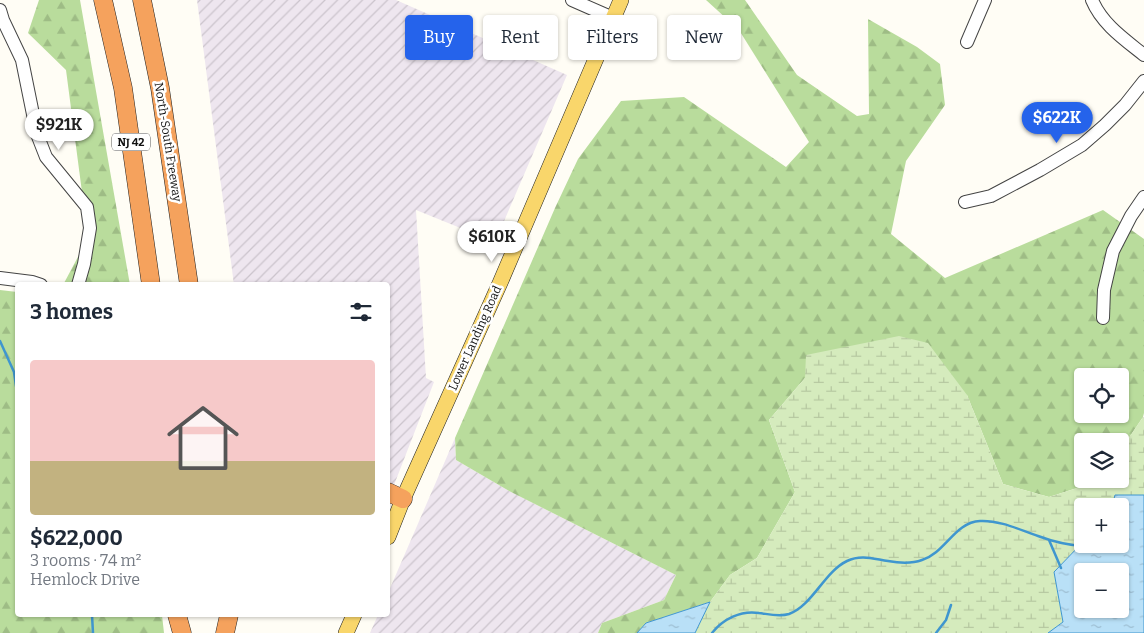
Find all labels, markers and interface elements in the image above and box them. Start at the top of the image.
chip: Buy [405,15,473,60]
chip: Rent [483,15,558,60]
chip: Filters [568,15,657,60]
chip: New [667,15,741,60]
street label: North-South Freeway [152,81,184,203]
pin: $622K [1022,102,1092,144]
pin: $921K [24,108,94,151]
text: $622K [1033,108,1081,127]
text: $921K [36,115,82,134]
road number: NJ 42 [112,134,150,150]
pin: $610K [457,220,527,263]
text: $610K [468,227,516,246]
street label: Lower Landing Road [446,284,504,392]
icon: filters [347,298,375,326]
text: 3 homes [30,299,113,325]
map controls [1074,368,1129,618]
button: locate [1074,368,1129,423]
icon: home [158,393,248,483]
button: layers [1074,433,1129,488]
button: + [1074,498,1129,553]
text: $622,000 [30,525,123,551]
text: 3 rooms · 74 m² [30,551,141,570]
button: − [1074,563,1129,618]
text: Hemlock Drive [30,570,140,589]

